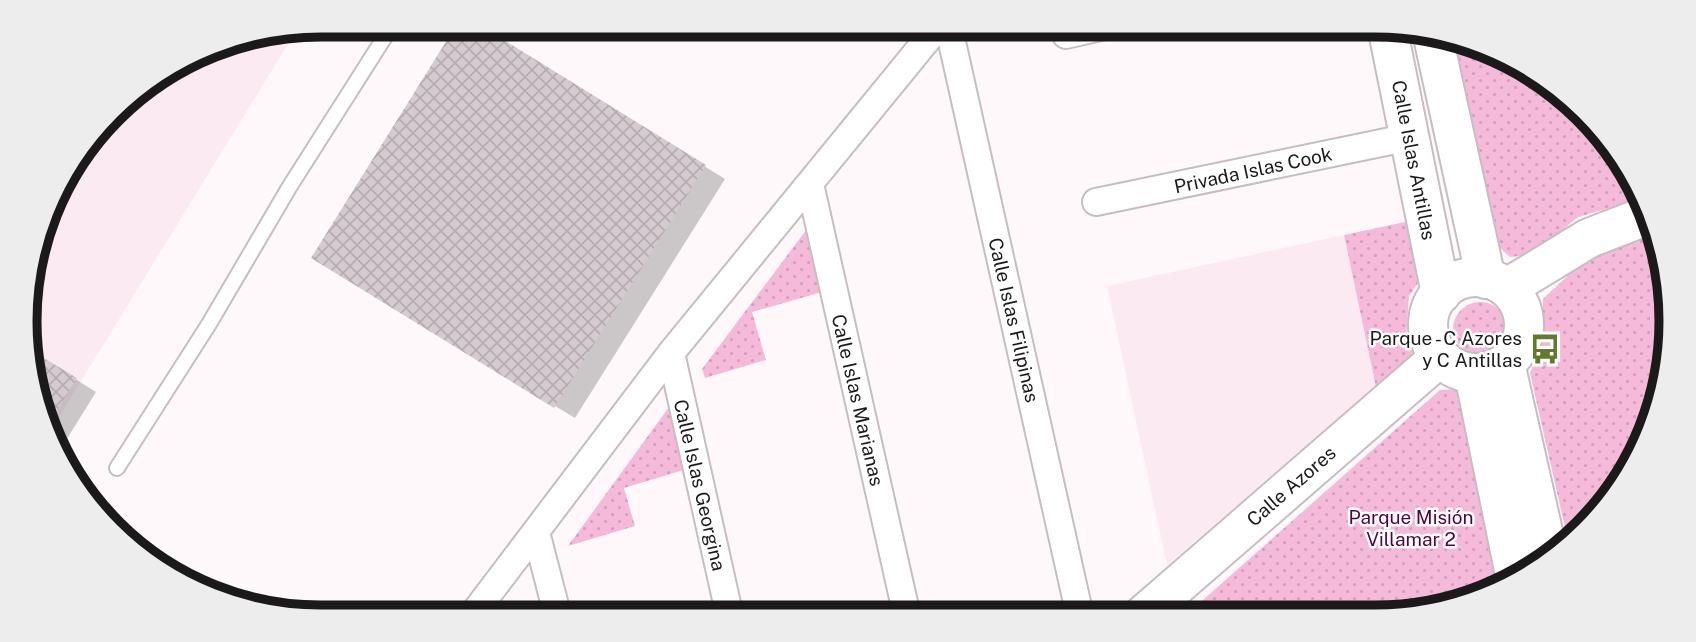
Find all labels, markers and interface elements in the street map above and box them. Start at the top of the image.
street label: Calle Islas Antillas [1388,78,1440,242]
street label: Privada Islas Cook [1172,142,1334,197]
street label: Calle Islas Filipinas [984,235,1044,405]
street label: Calle Islas Marianas [828,312,888,488]
place label: Parque - C Azores y C Antillas [1369,327,1522,371]
bus stop icon: Parque - C Azores y C Antillas [1528,332,1562,366]
street label: Calle Islas Georgina [670,397,730,573]
street label: Calle Azores [1242,441,1340,531]
park label: Parque Misión Villamar 2 [1349,506,1473,550]

